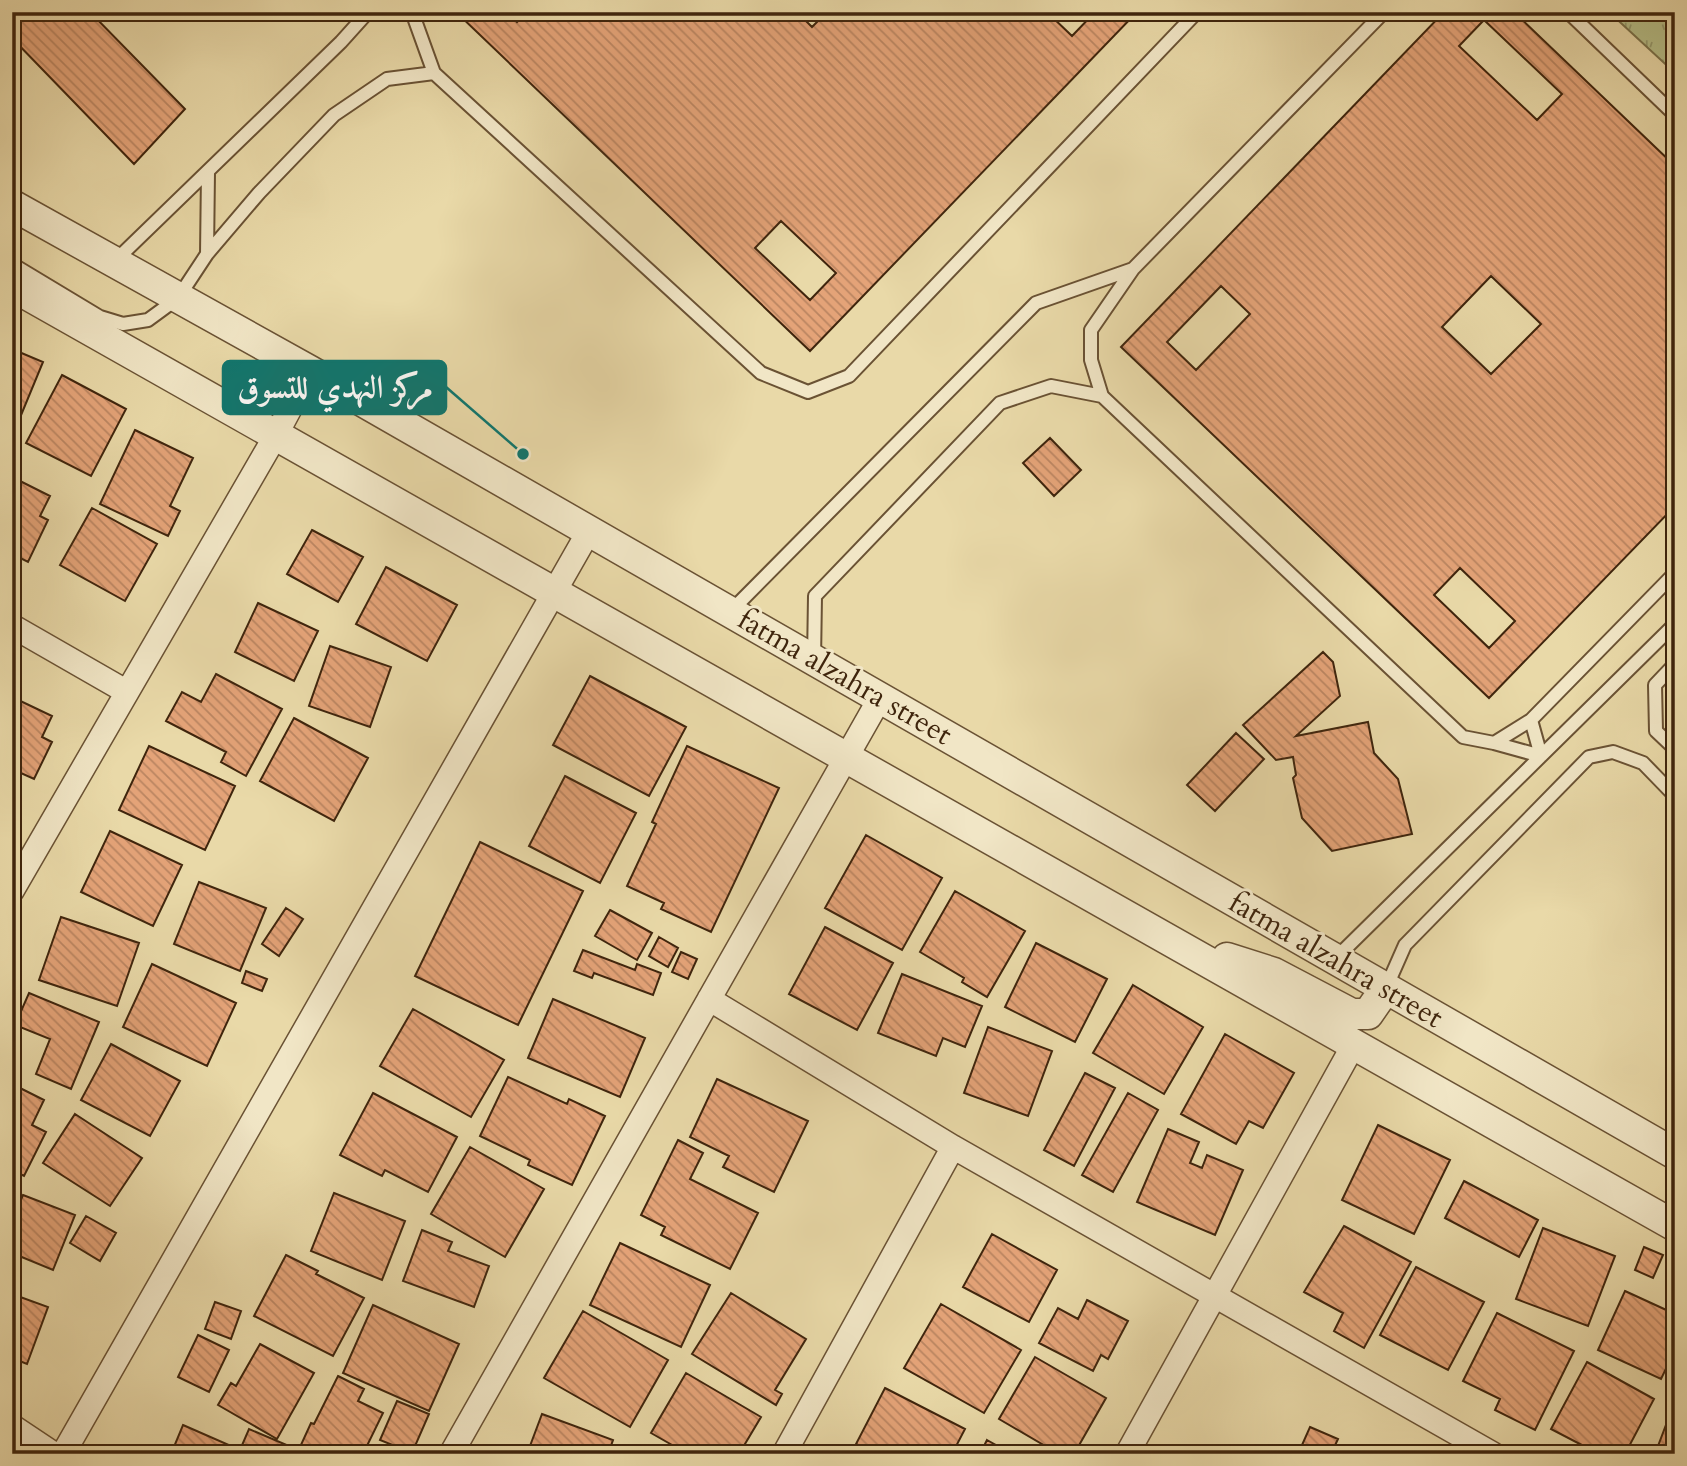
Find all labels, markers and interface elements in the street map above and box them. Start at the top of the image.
callout: مركز النهدي للتسوق [223,361,446,414]
text: مركز النهدي للتسوق [237,366,433,413]
street label: fatma alzahra street [731,599,960,755]
street label: fatma alzahra street [1222,882,1451,1038]

